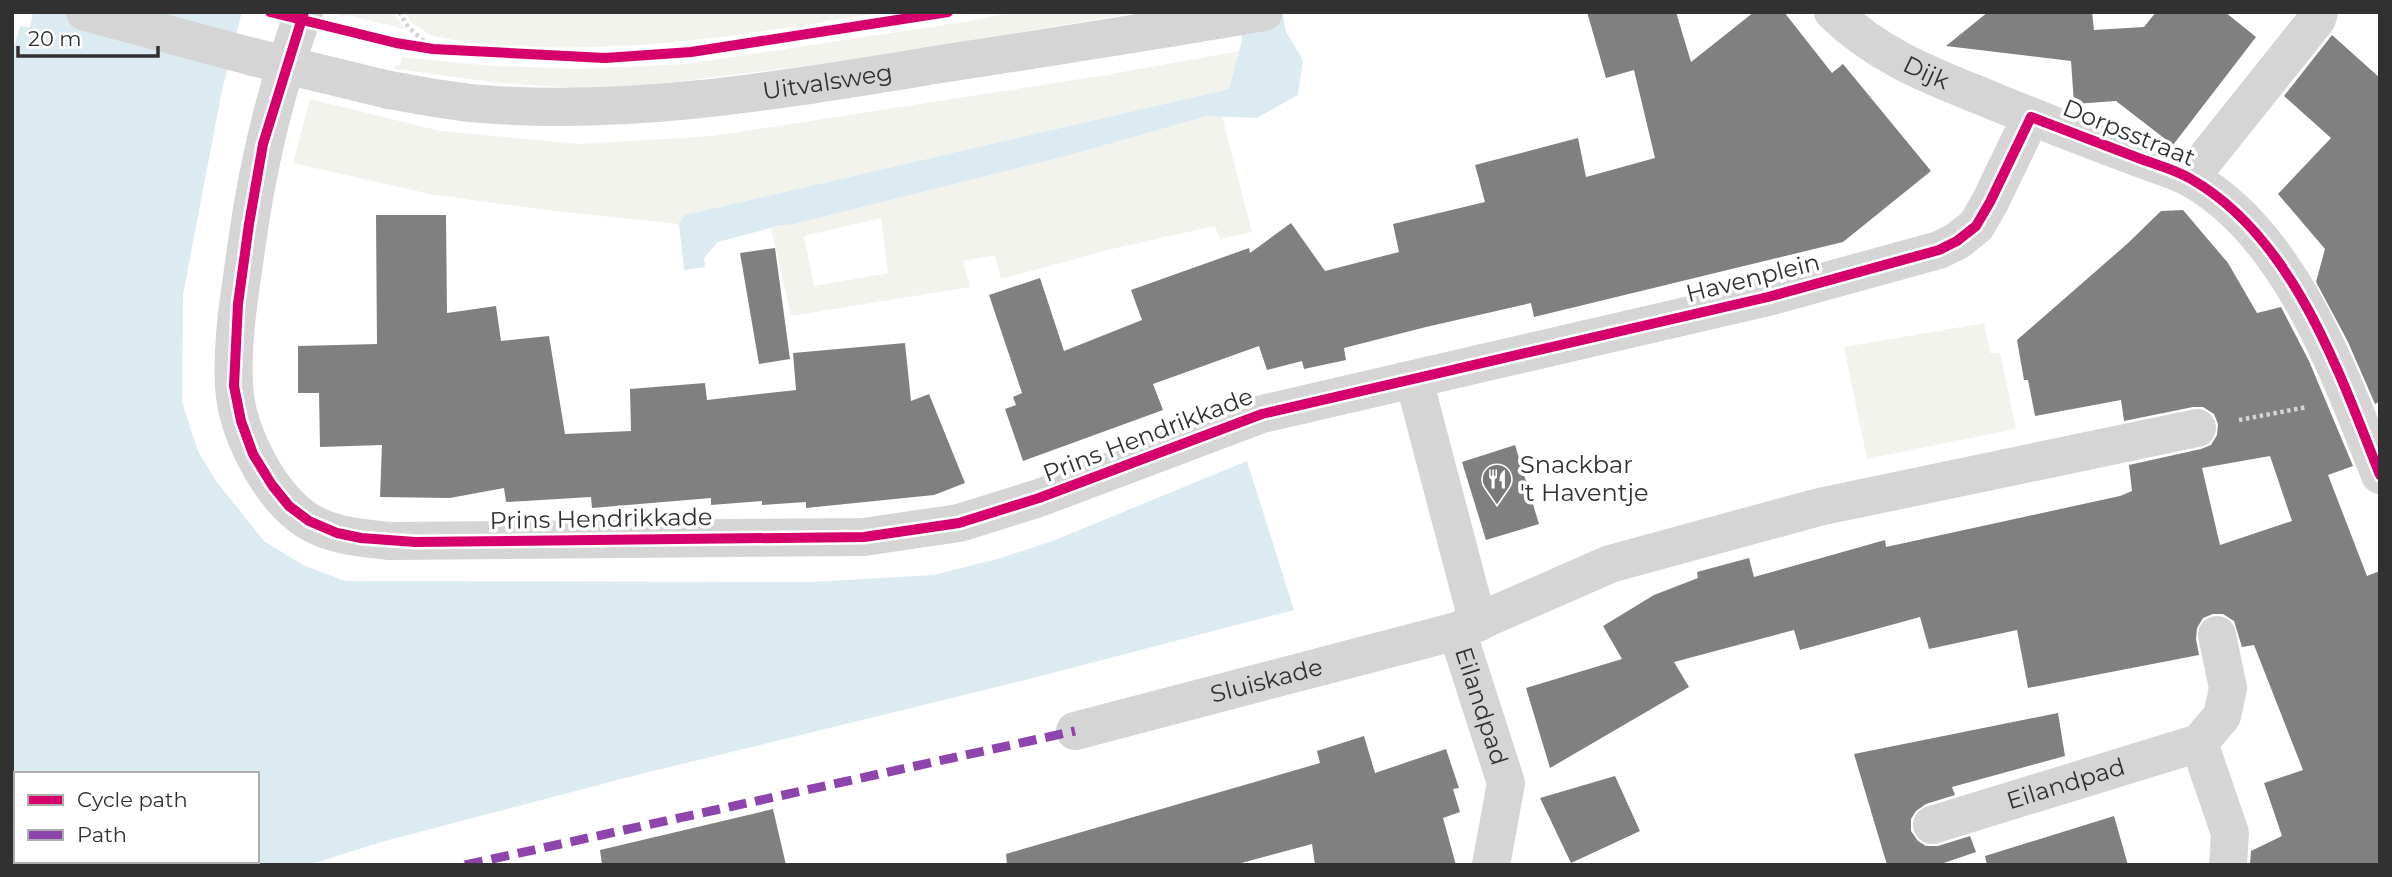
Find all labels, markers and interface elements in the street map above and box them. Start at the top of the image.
scale bar [18,14,158,58]
text: 20 m [28,26,82,51]
street label: Dijk [1899,49,1954,96]
street label: Uitvalsweg [761,57,895,105]
street label: Dorpsstraat [2059,93,2200,172]
street label: Havenplein [1683,247,1823,308]
street label: Prins Hendrikkade [1039,381,1257,488]
place label: Snackbar 't Haventje [1520,450,1649,507]
restaurant icon: Snackbar 't Haventje [1480,462,1514,506]
street label: Prins Hendrikkade [489,502,713,535]
street label: Eilandpad [1449,643,1514,769]
street label: Sluiskade [1207,652,1326,709]
street label: Eilandpad [2003,752,2128,815]
legend [14,772,259,863]
text: Cycle path [77,787,188,812]
text: Path [77,822,127,847]

